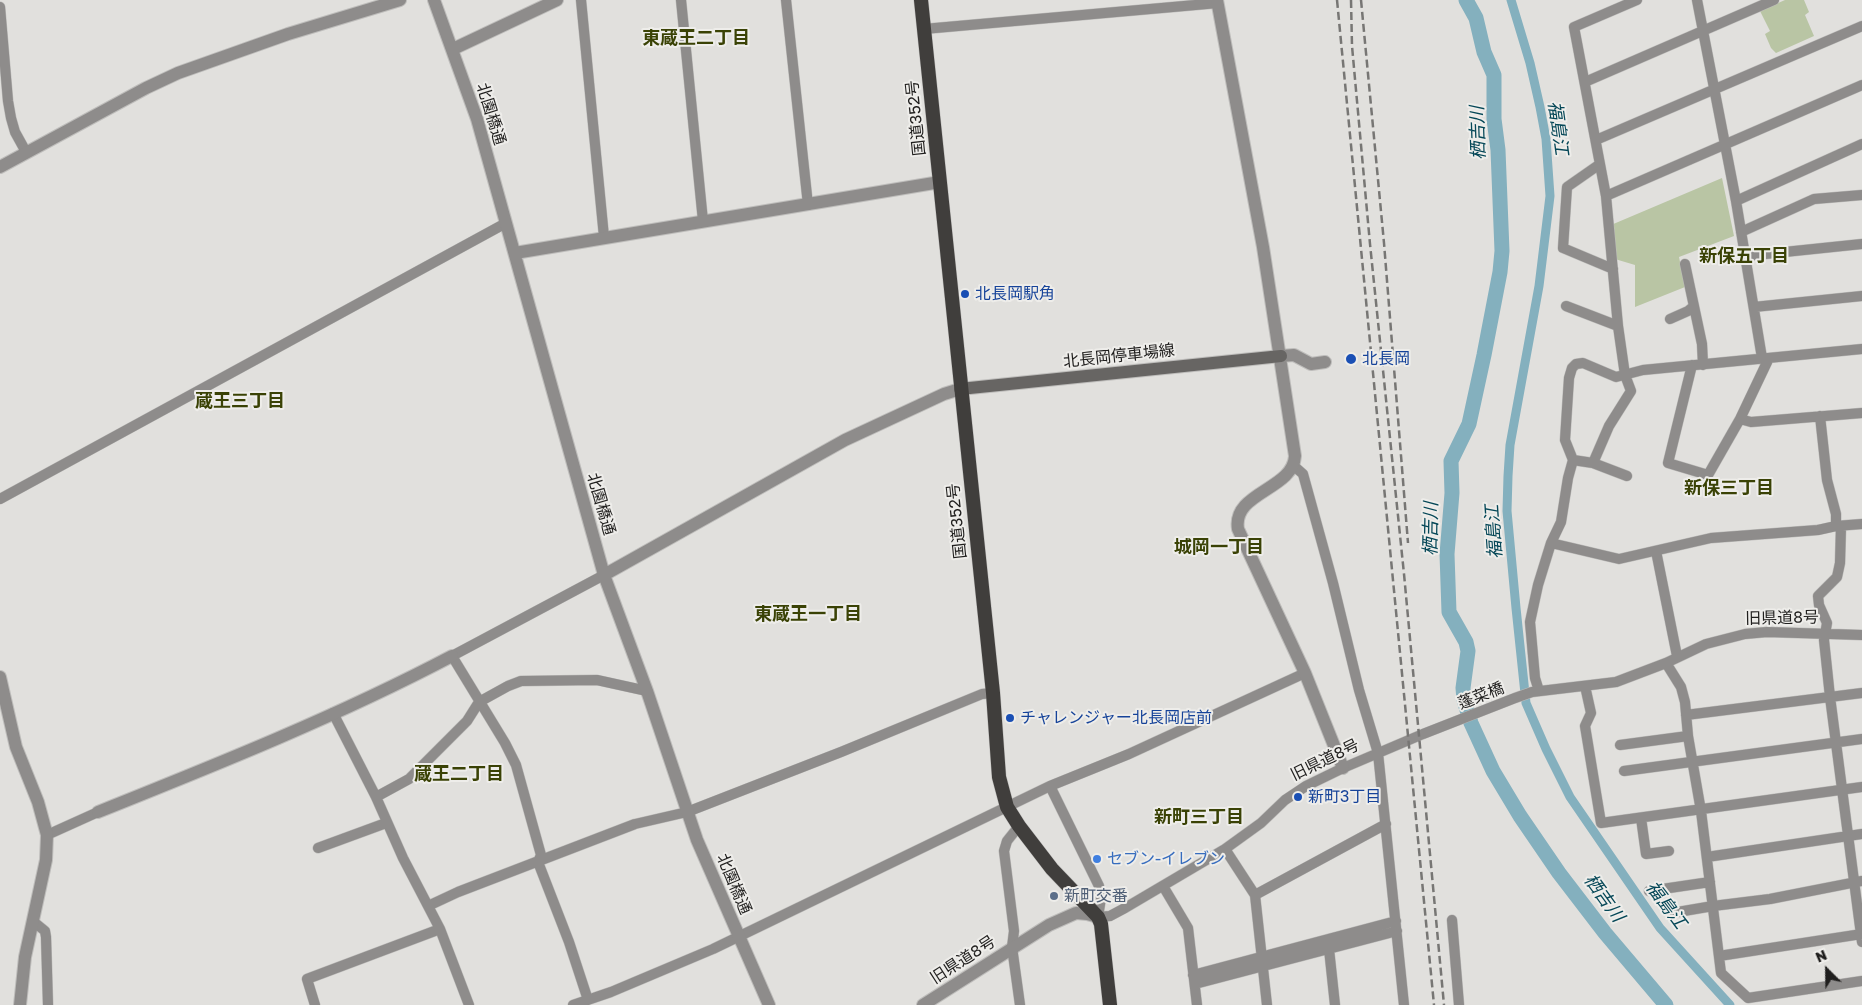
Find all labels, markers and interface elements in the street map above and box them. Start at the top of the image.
district label: 東蔵王二丁目 [642,27,750,49]
street label: 国道352号 [902,79,930,157]
street label: 北園橋通 [472,81,510,147]
water label: 福島江 [1544,100,1572,156]
water label: 栖吉川 [1466,106,1490,160]
district label: 新保五丁目 [1699,245,1789,267]
place label: 北長岡駅角 [975,284,1055,304]
marker: 北長岡駅角 [959,288,971,300]
street label: 北長岡停車場線 [1062,341,1176,371]
place label: 北長岡 [1362,349,1410,369]
marker: 北長岡 [1344,352,1358,366]
district label: 蔵王三丁目 [195,390,285,412]
street label: 北園橋通 [583,471,619,537]
district label: 新保三丁目 [1684,477,1774,499]
street label: 国道352号 [943,482,971,560]
water label: 栖吉川 [1420,502,1442,556]
water label: 福島江 [1481,504,1507,560]
district label: 城岡一丁目 [1174,536,1264,558]
district label: 東蔵王一丁目 [754,603,862,625]
street label: 旧県道8号 [1745,608,1819,628]
street label: 蓬菜橋 [1455,678,1507,714]
place label: チャレンジャー北長岡店前 [1020,708,1212,728]
marker: チャレンジャー北長岡店前 [1004,712,1016,724]
street label: 旧県道8号 [1288,735,1362,785]
district label: 蔵王二丁目 [414,763,504,785]
place label: 新町3丁目 [1308,787,1381,807]
marker: 新町3丁目 [1292,791,1304,803]
district label: 新町三丁目 [1154,806,1244,828]
place label: セブン-イレブン [1107,849,1225,869]
street label: 北園橋通 [713,851,755,917]
marker: セブン-イレブン [1091,853,1103,865]
water label: 栖吉川 [1579,870,1629,926]
water label: 福島江 [1641,877,1691,933]
place label: 新町交番 [1064,886,1128,906]
marker: 新町交番 [1048,890,1060,902]
street label: 旧県道8号 [927,932,999,988]
north arrow [1802,945,1852,995]
text: N [1813,946,1829,966]

